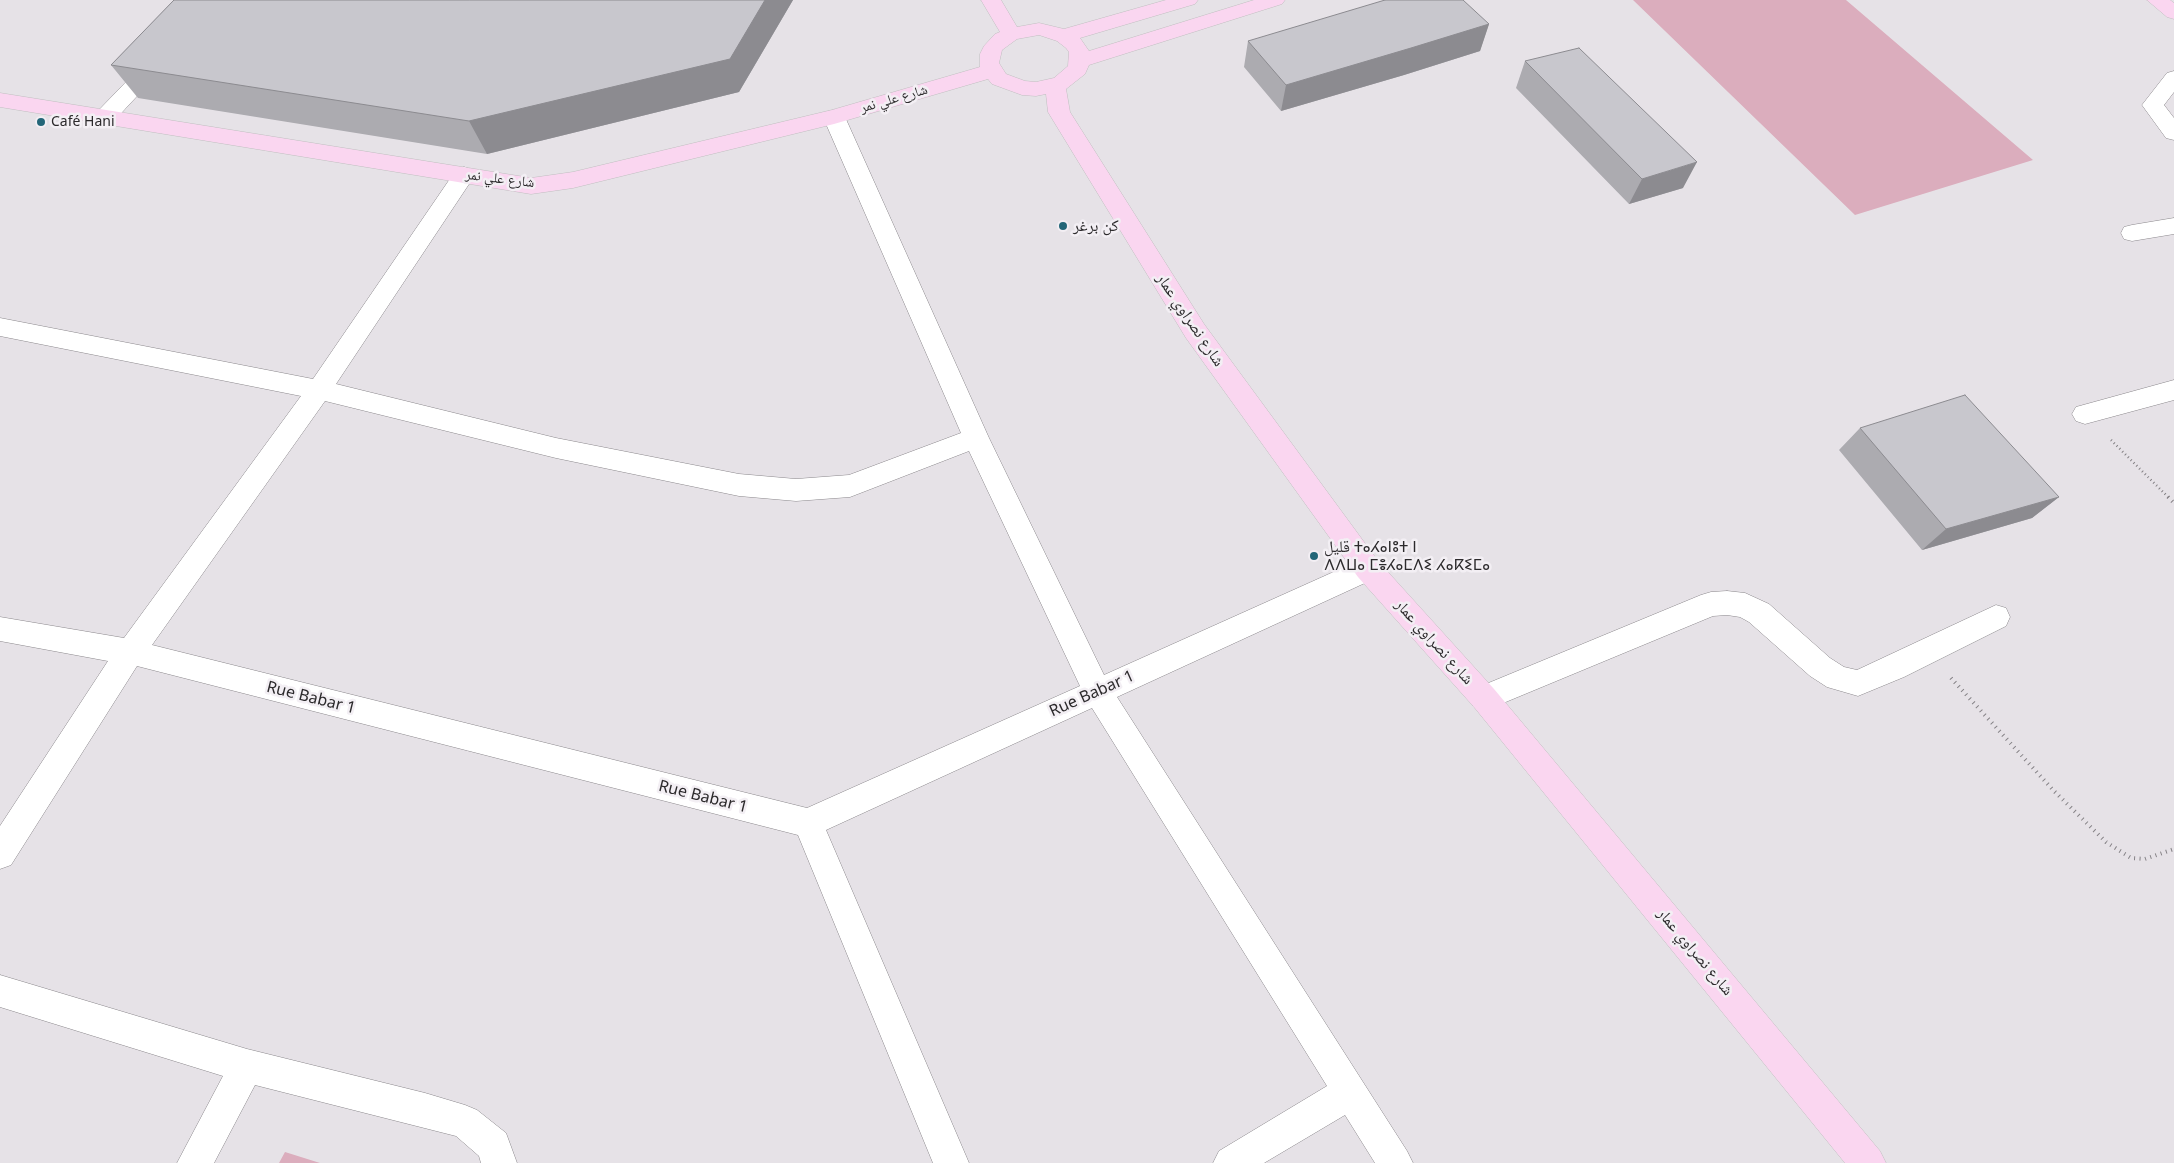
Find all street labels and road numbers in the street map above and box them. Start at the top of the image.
street label: شارع علي نمر [858,81,930,117]
street label: شارع علي نمر [465,166,535,192]
street label: شارع نصراوي عمار [1152,270,1228,370]
street label: شارع نصراوي عمار [1391,595,1477,689]
street label: Rue Babar 1 [1046,667,1138,721]
street label: Rue Babar 1 [264,678,358,718]
street label: Rue Babar 1 [656,777,750,817]
street label: شارع نصراوي عمار [1653,904,1737,1000]

